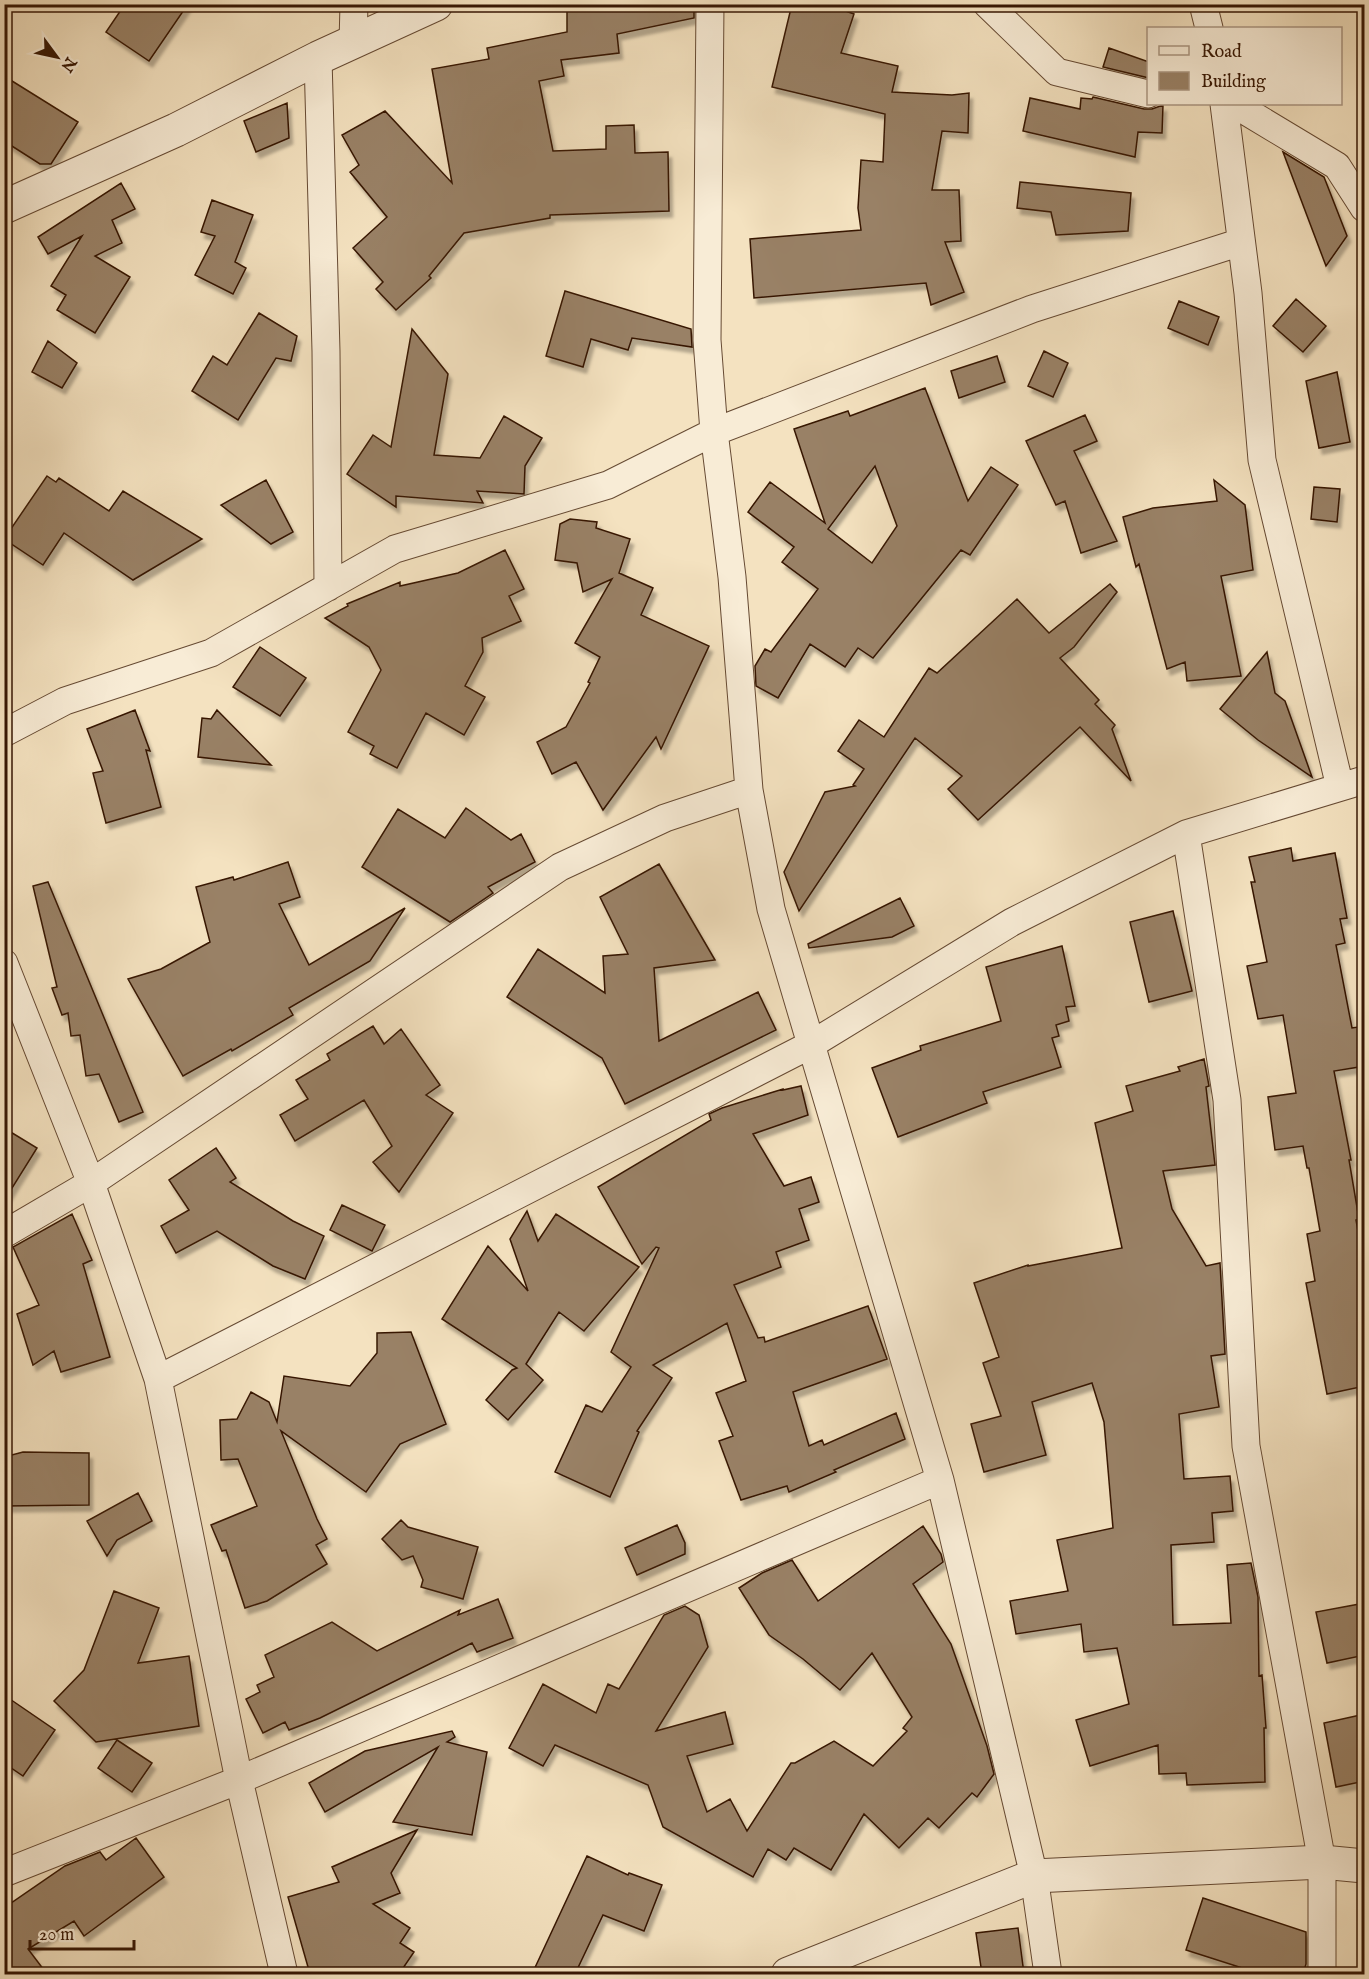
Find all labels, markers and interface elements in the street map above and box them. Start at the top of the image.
north arrow [27,27,87,87]
legend [1147,27,1342,105]
text: Road [1201,41,1242,64]
text: N [56,52,81,75]
text: Building [1201,71,1266,94]
scale bar [30,1913,134,1951]
text: 20 m [39,1924,74,1947]

